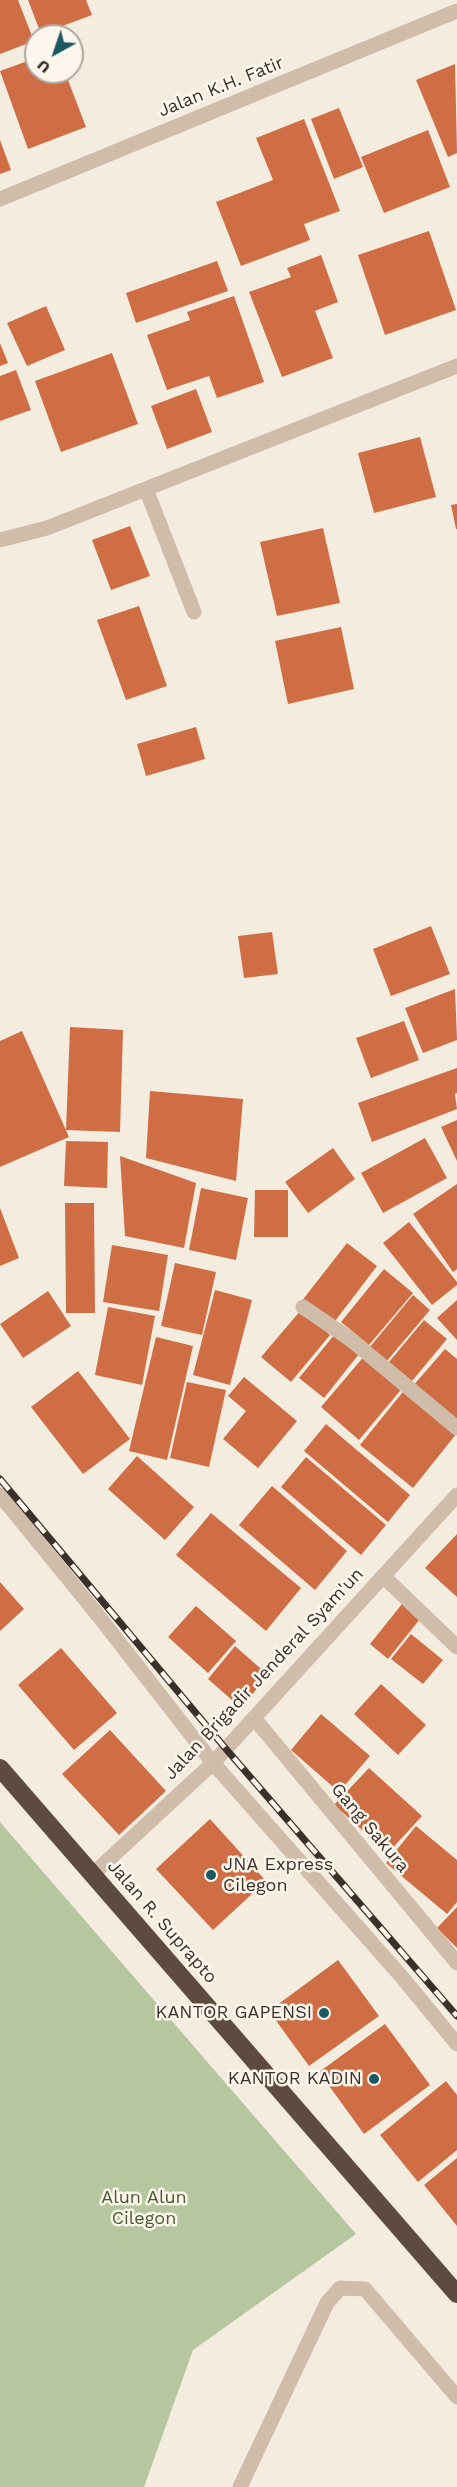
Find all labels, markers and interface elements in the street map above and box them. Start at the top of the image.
north arrow [24,24,84,84]
street label: Jalan K.H. Fatir [155,52,287,122]
text: U [33,56,54,78]
street label: Jalan Brigadir Jenderal Syam'un [160,1564,368,1784]
street label: Gang Sakura [326,1779,414,1877]
place label: JNA Express Cilegon [223,1854,333,1896]
street label: Jalan R. Suprapto [103,1856,221,1988]
marker: JNA Express Cilegon [204,1868,218,1882]
place label: KANTOR GAPENSI [156,2002,312,2024]
marker: KANTOR GAPENSI [317,2006,331,2020]
place label: KANTOR KADIN [228,2068,362,2090]
marker: KANTOR KADIN [367,2072,381,2086]
park label: Alun Alun Cilegon [101,2187,187,2230]

